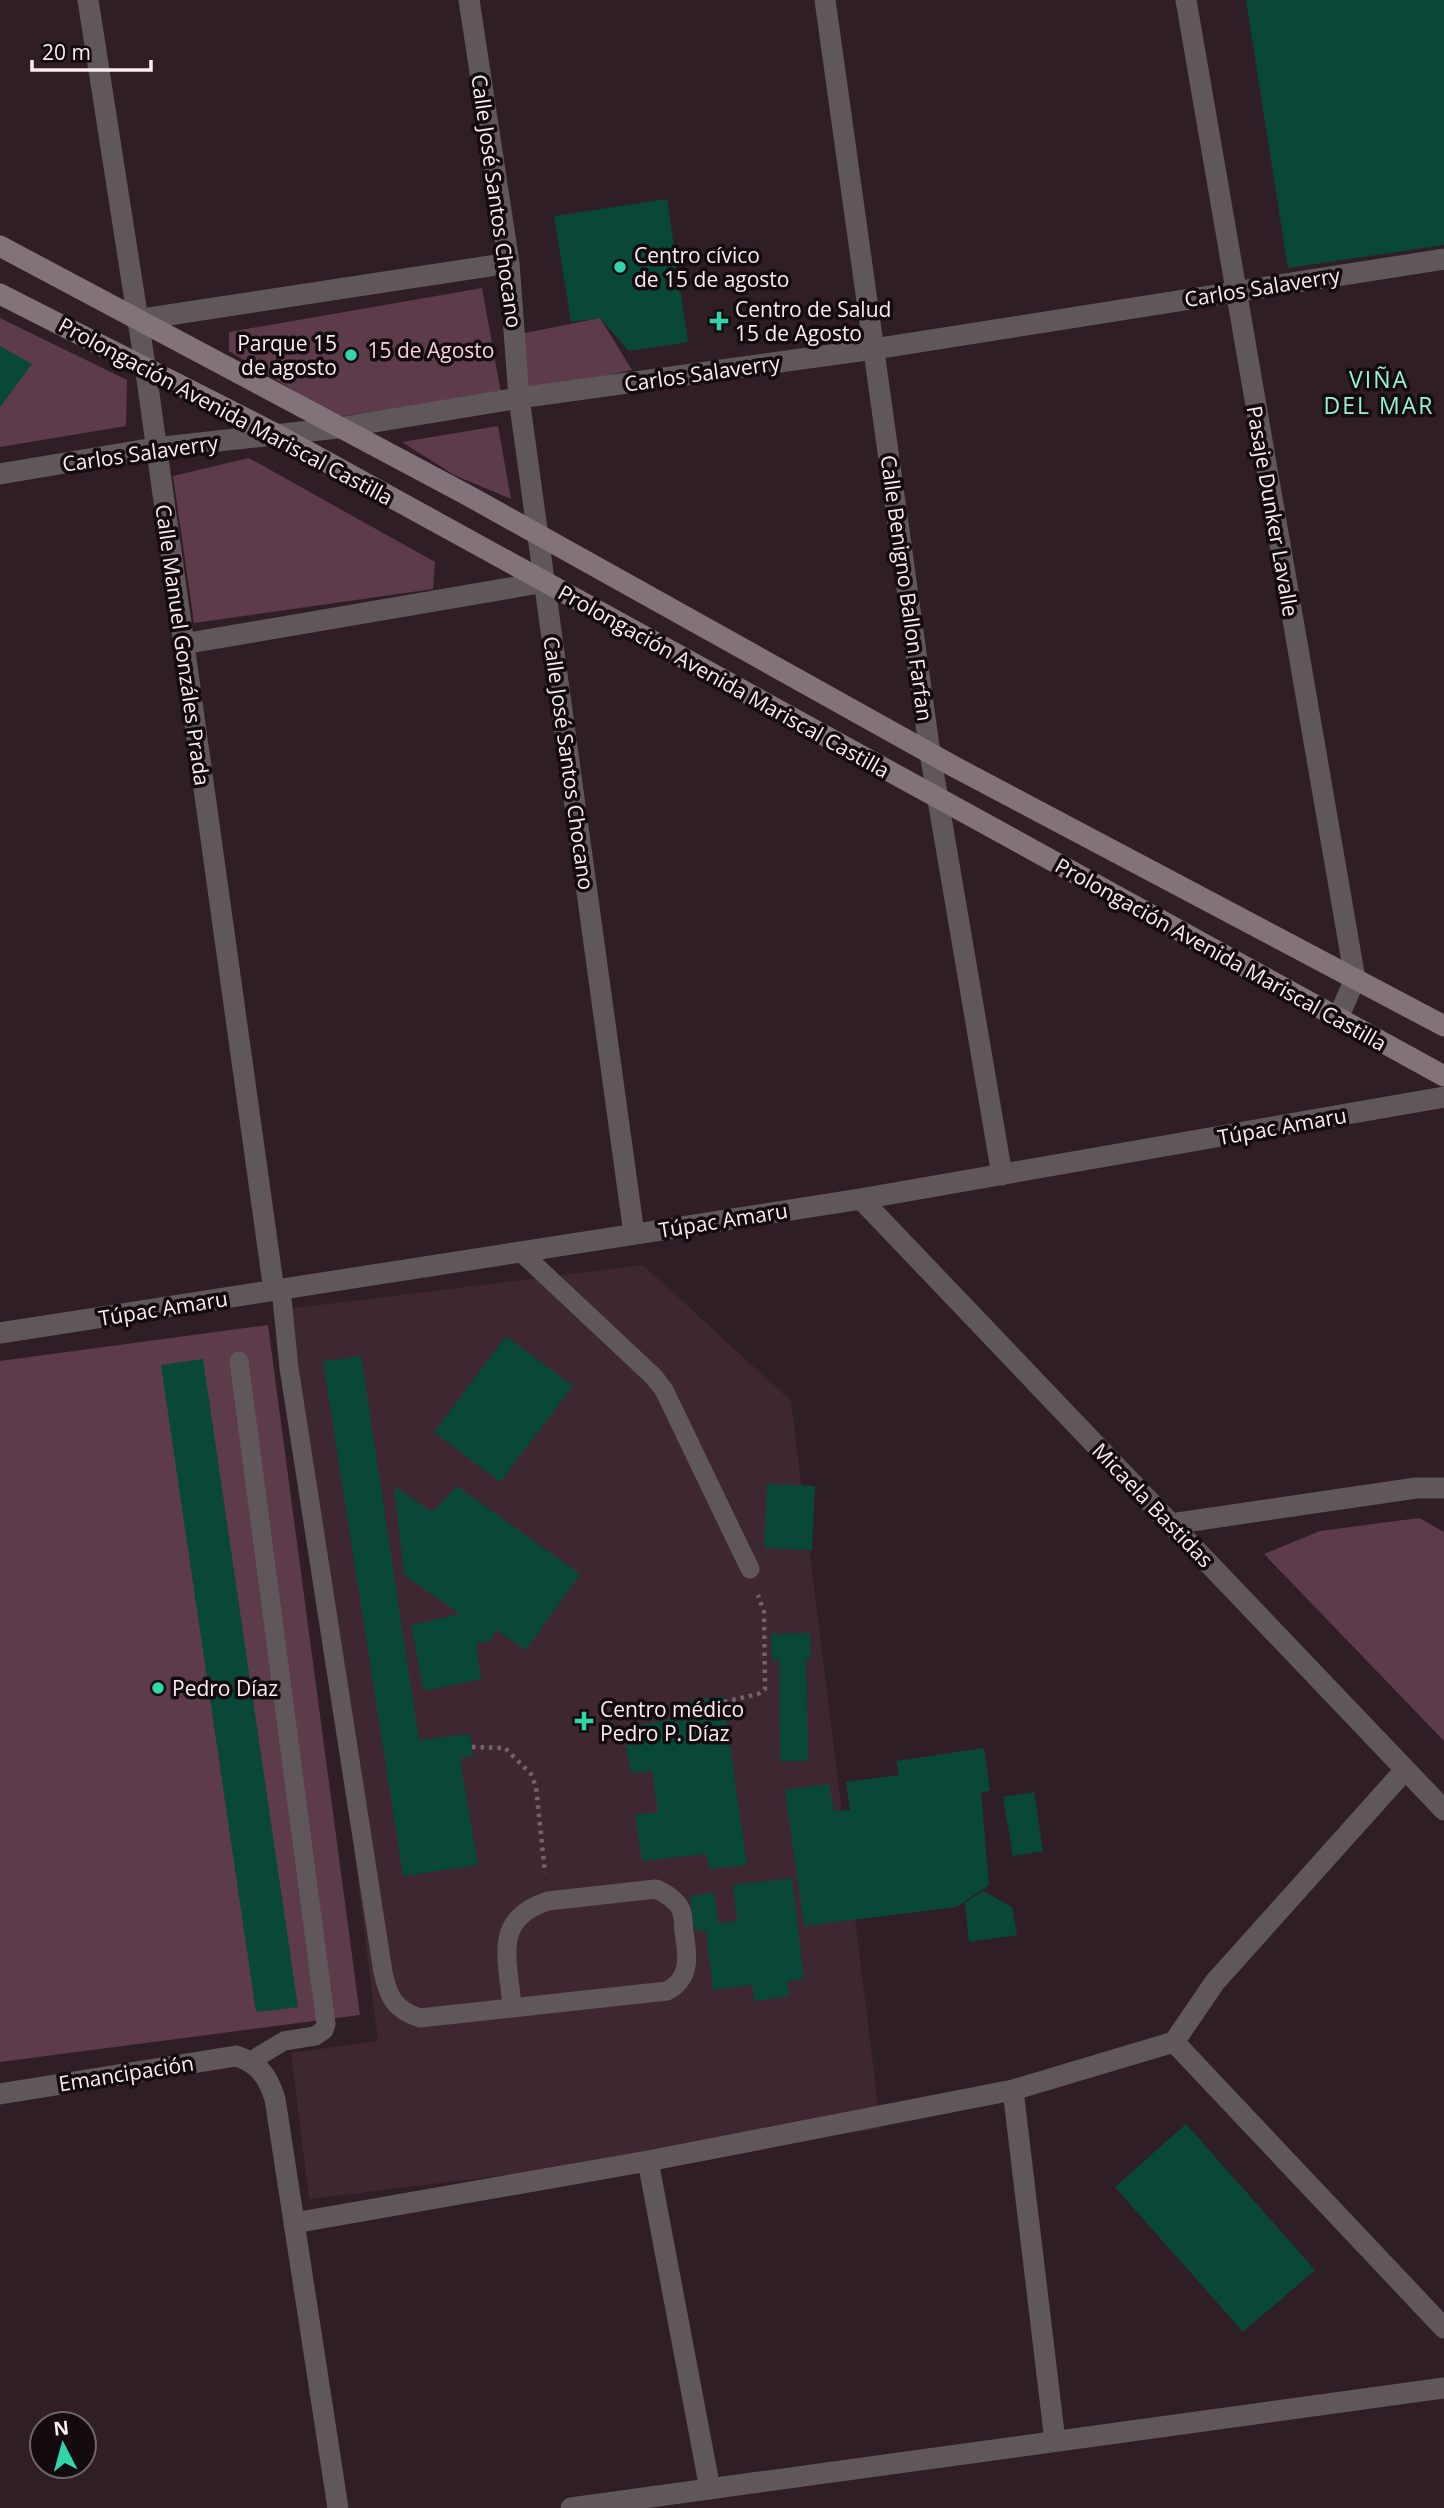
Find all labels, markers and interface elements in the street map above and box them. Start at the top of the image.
scale bar [32,28,150,72]
text: 20 m [42,38,91,66]
street label: Calle José Santos Chocano [465,72,529,330]
place label: Centro cívico de 15 de agosto [634,241,790,293]
marker: Centro cívico de 15 de agosto [612,259,628,275]
street label: Carlos Salaverry [1182,261,1342,313]
place label: Centro de Salud 15 de Agosto [735,295,891,347]
street label: Prolongación Avenida Mariscal Castilla [54,311,398,511]
marker: Centro de Salud 15 de Agosto [709,311,729,331]
place label: Parque 15 de agosto [237,329,337,381]
park label: 15 de Agosto [367,336,495,364]
marker: Parque 15 de agosto [343,347,359,363]
street label: Carlos Salaverry [622,348,782,398]
district label: VIÑA DEL MAR [1324,363,1434,421]
street label: Pasaje Dunker Lavalle [1241,403,1305,619]
street label: Carlos Salaverry [60,428,220,478]
street label: Calle Benigno Ballon Farfan [874,453,940,723]
street label: Calle Manuel Gonzáles Prada [149,503,217,787]
street label: Prolongación Avenida Mariscal Castilla [553,578,895,784]
street label: Calle José Santos Chocano [537,634,601,892]
street label: Prolongación Avenida Mariscal Castilla [1050,851,1392,1057]
street label: Túpac Amaru [1215,1101,1349,1151]
street label: Túpac Amaru [656,1196,790,1244]
street label: Túpac Amaru [96,1284,230,1332]
street label: Micaela Bastidas [1086,1437,1220,1573]
place label: Pedro Díaz [172,1674,278,1702]
marker: Pedro Díaz [150,1680,166,1696]
place label: Centro médico Pedro P. Díaz [600,1695,744,1747]
marker: Centro médico Pedro P. Díaz [574,1711,594,1731]
street label: Emancipación [56,2049,196,2097]
north arrow [28,2410,98,2480]
text: N [52,2414,70,2442]

